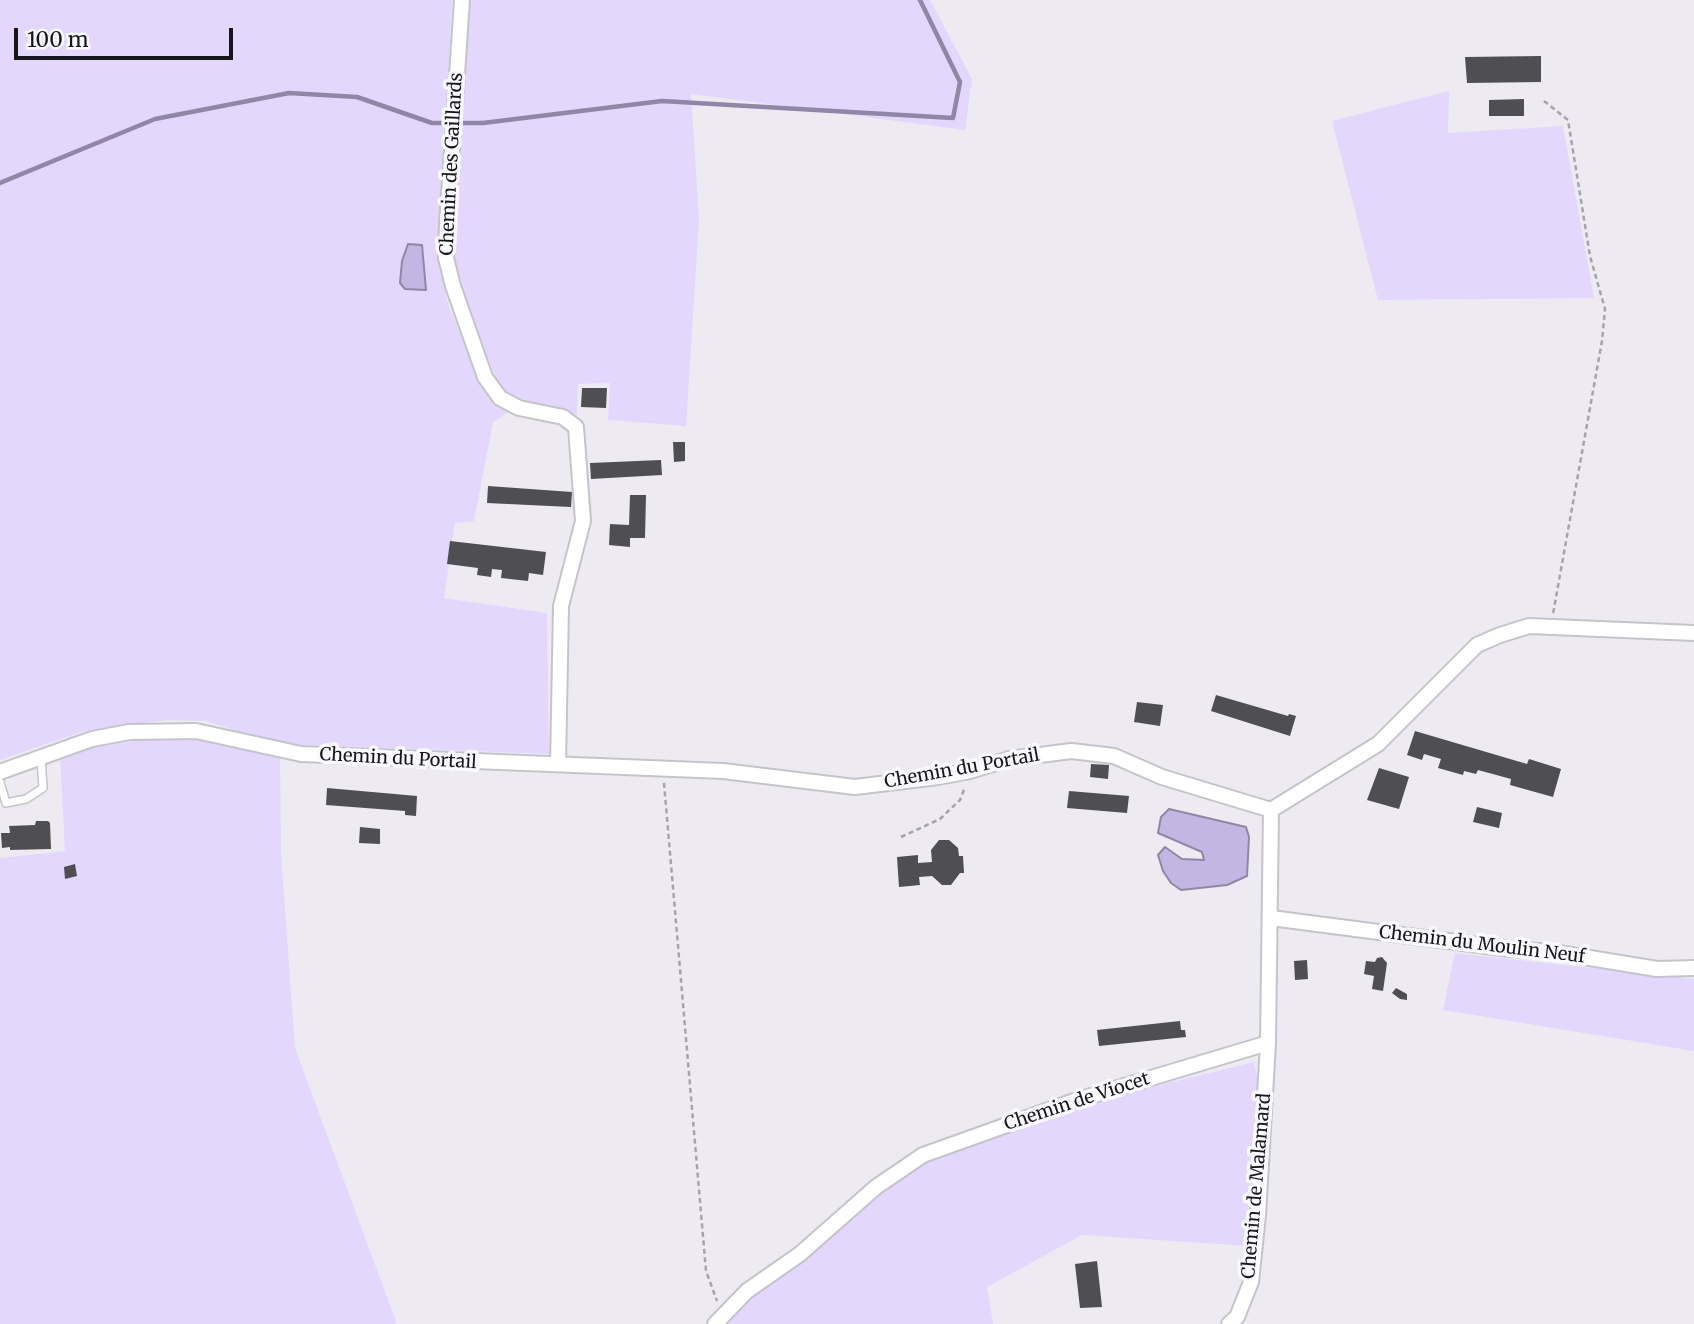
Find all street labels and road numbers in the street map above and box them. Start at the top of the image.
street label: Chemin des Gaillards [436,72,468,256]
street label: Chemin du Portail [319,744,477,774]
street label: Chemin du Portail [883,745,1041,793]
street label: Chemin du Moulin Neuf [1378,922,1586,968]
street label: Chemin de Viocet [1002,1068,1152,1136]
street label: Chemin de Malamard [1238,1092,1276,1280]

